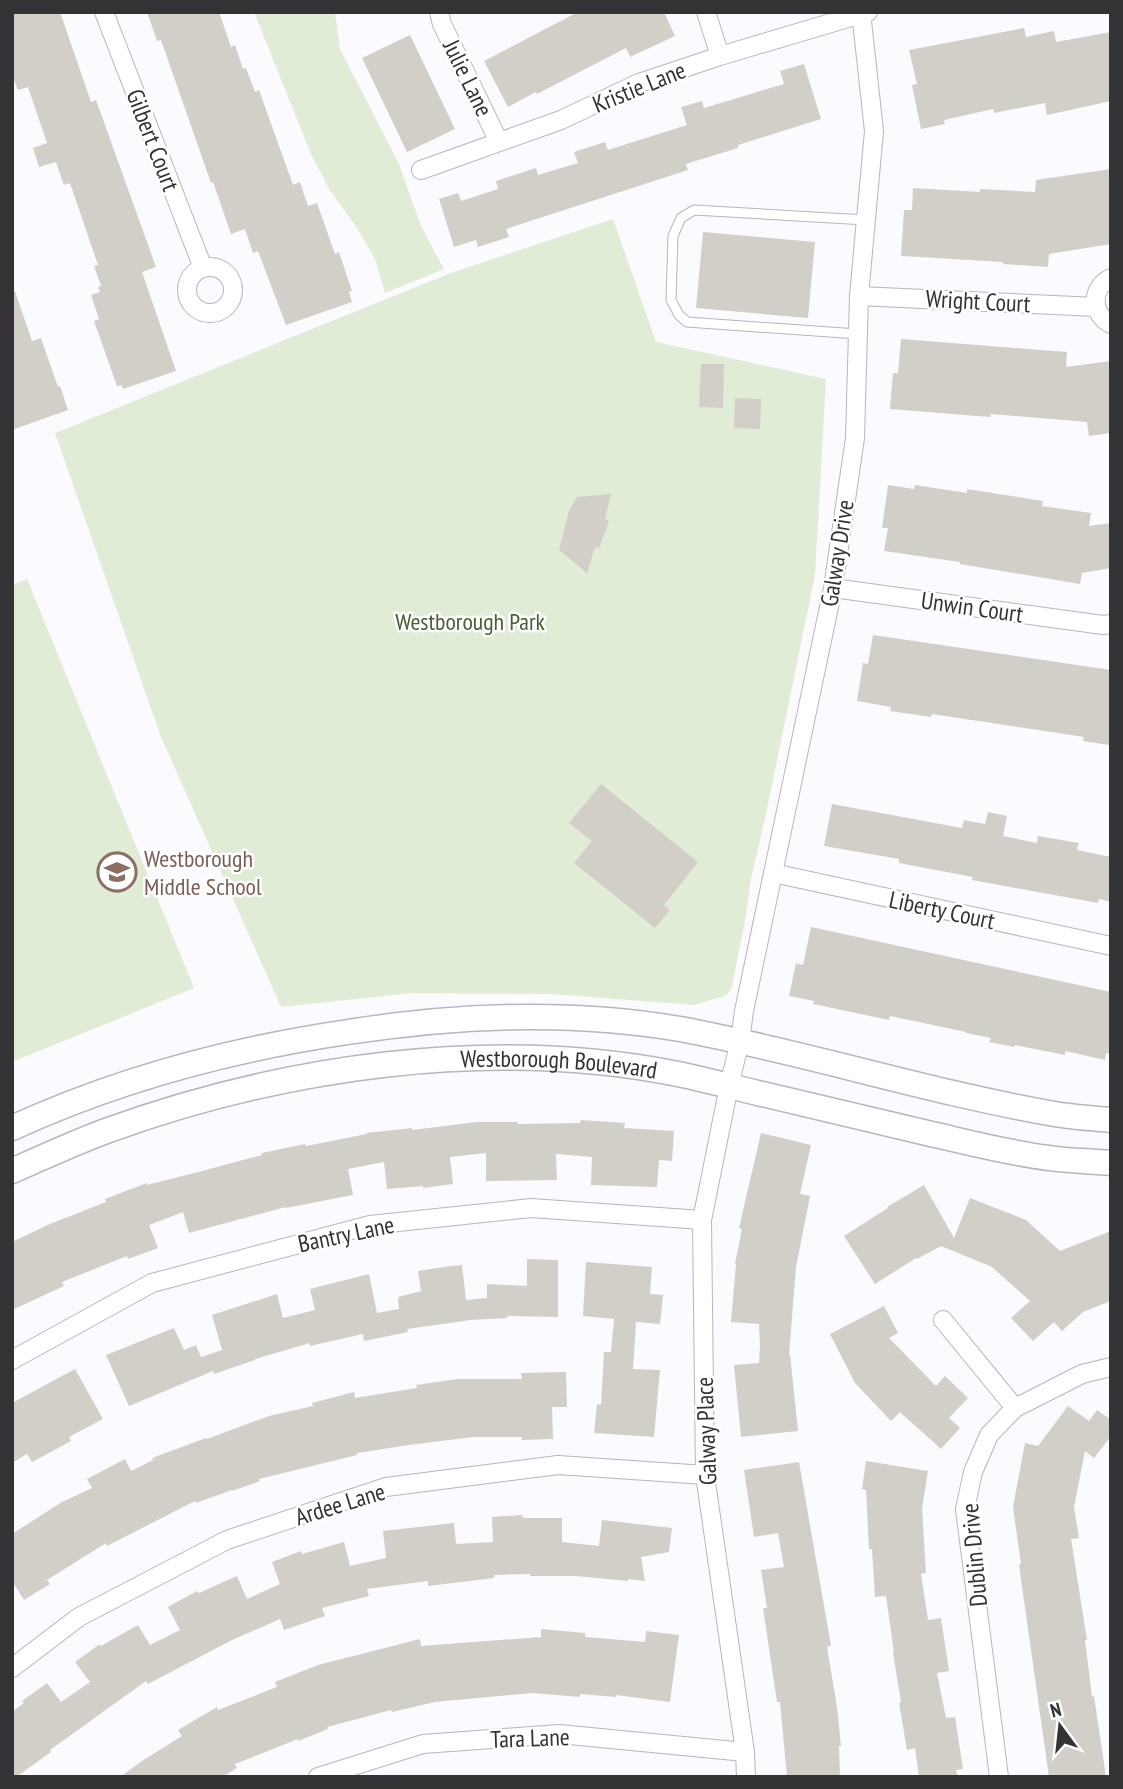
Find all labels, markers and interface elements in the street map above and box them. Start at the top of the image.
street label: Julie Lane [436,34,500,121]
street label: Kristie Lane [588,54,690,120]
street label: Gilbert Court [119,85,187,196]
street label: Wright Court [925,283,1031,319]
street label: Galway Drive [813,497,861,609]
street label: Unwin Court [919,584,1025,630]
park label: Westborough Park [395,606,546,637]
place label: Westborough Middle School [144,843,262,902]
school or university icon: Westborough Middle School [96,851,138,893]
street label: Liberty Court [886,884,998,936]
street label: Westborough Boulevard [460,1042,660,1085]
street label: Bantry Lane [295,1209,397,1259]
street label: Galway Place [689,1376,723,1486]
street label: Ardee Lane [291,1476,389,1532]
street label: Dublin Drive [954,1502,994,1608]
north arrow [1025,1691,1095,1761]
text: N [1048,1697,1064,1722]
street label: Tara Lane [490,1721,570,1755]

